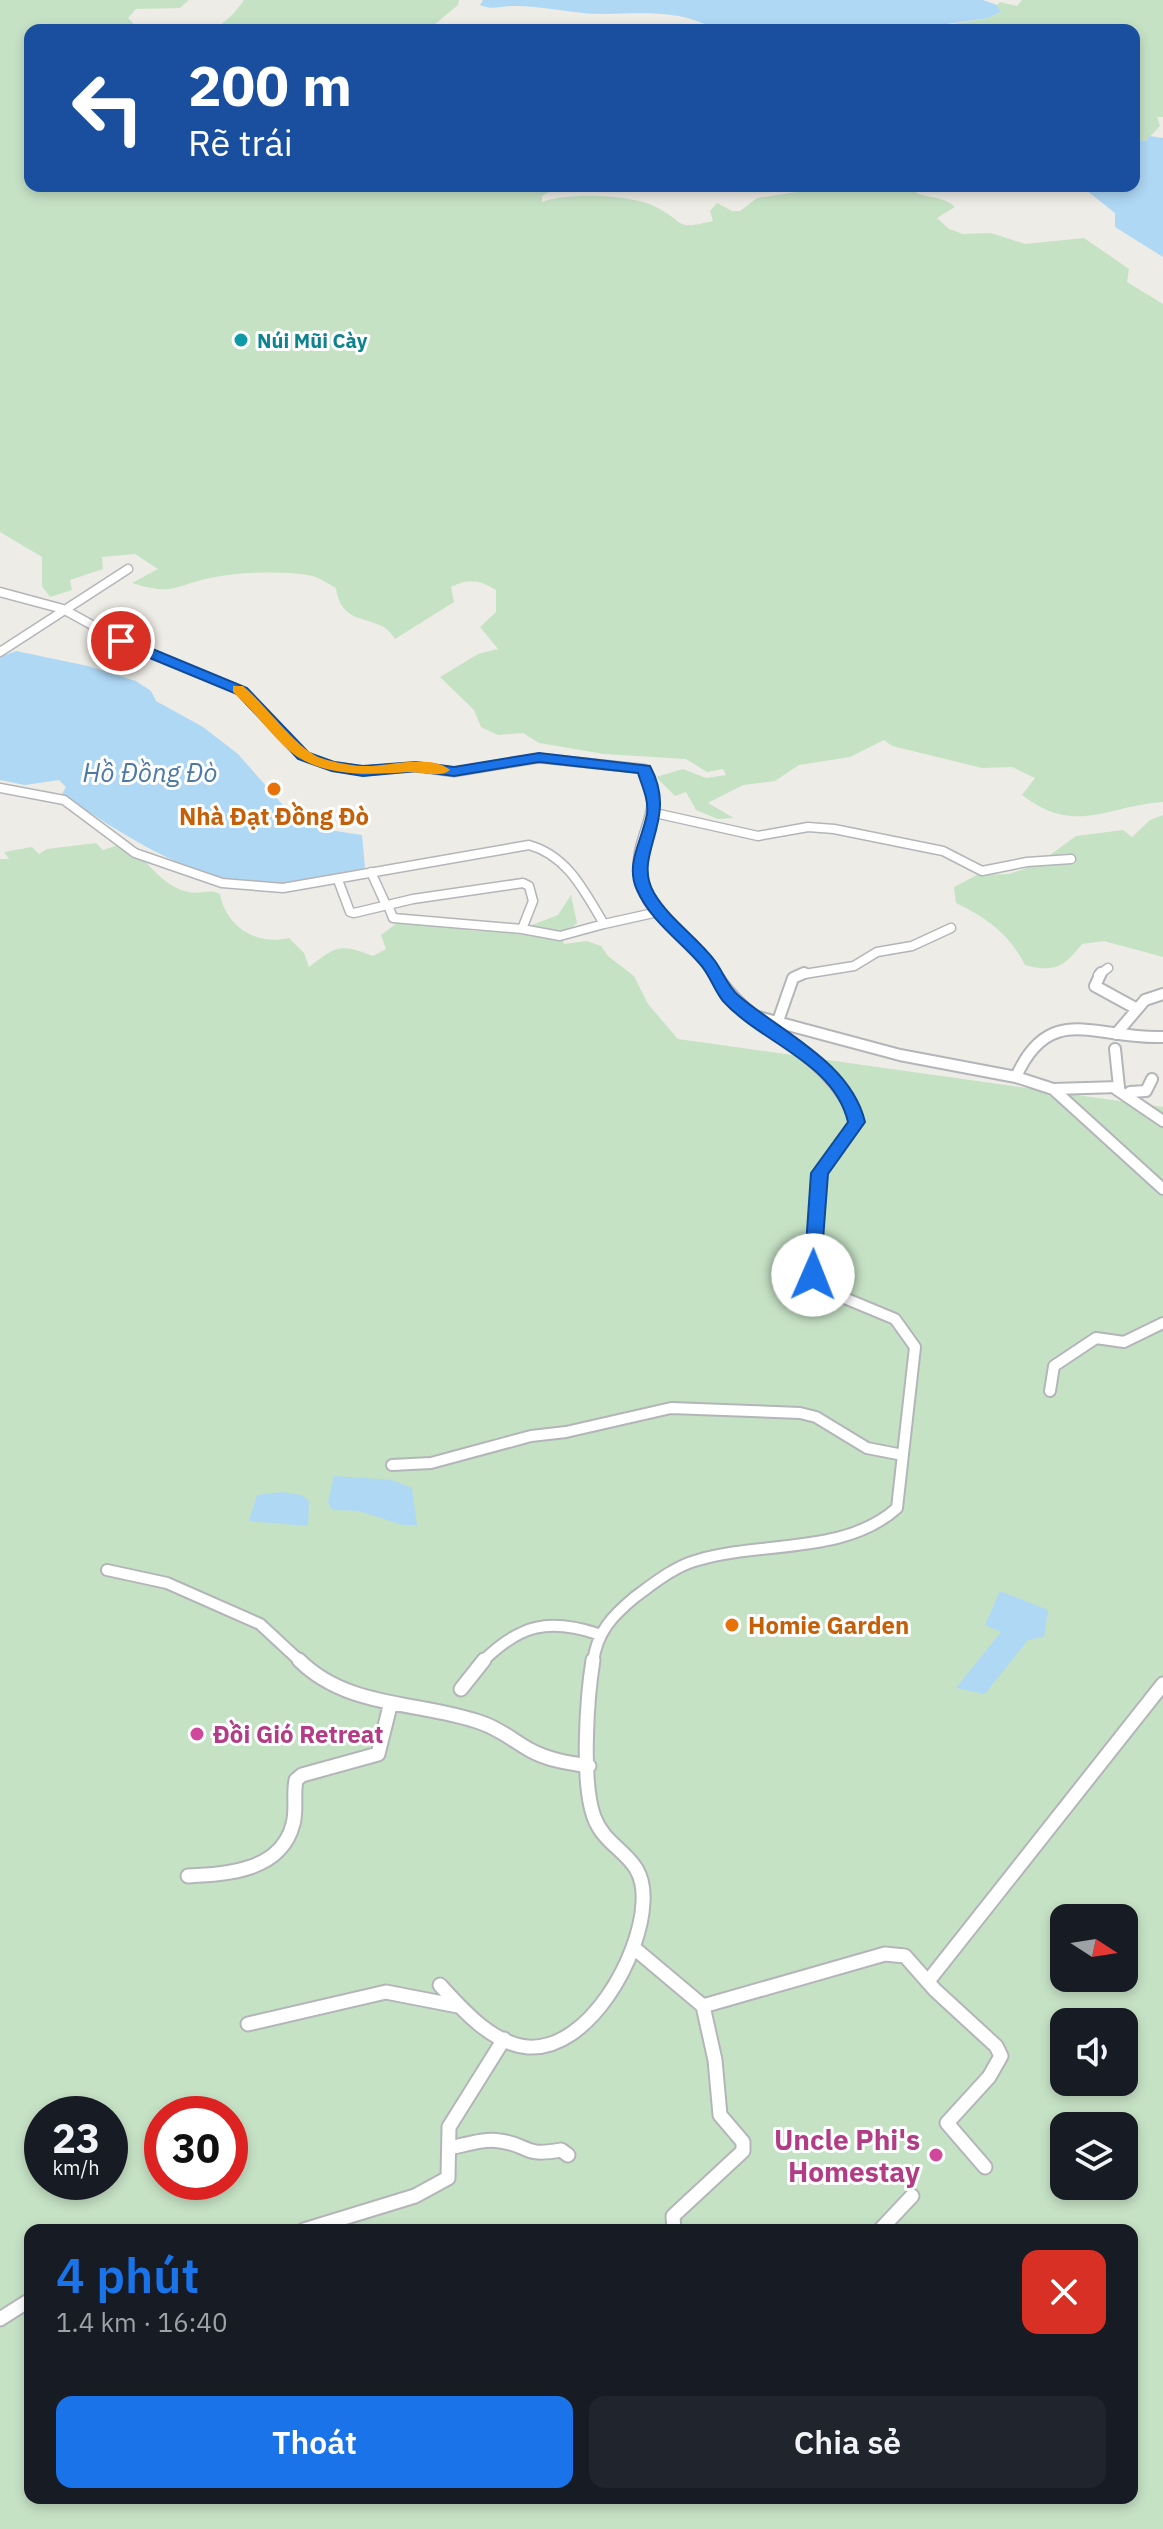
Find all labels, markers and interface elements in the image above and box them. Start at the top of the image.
text: 200 m [188,49,352,121]
icon: left [56,56,160,160]
text: Rẽ trái [188,119,293,166]
place label: Núi Mũi Cày [257,327,368,354]
marker: Núi Mũi Cày [232,331,250,349]
pin [87,607,155,675]
icon: arrive [99,619,143,663]
water label: Hồ Đồng Đò [83,755,217,789]
marker: Nhà Đạt Đồng Đò [265,780,283,798]
place label: Nhà Đạt Đồng Đò [179,800,369,832]
position arrow [771,1233,855,1317]
place label: Homie Garden [748,1609,909,1641]
marker: Homie Garden [723,1616,741,1634]
place label: Đồi Gió Retreat [213,1718,384,1750]
marker: Đồi Gió Retreat [188,1725,206,1743]
north arrow [1050,1904,1138,1992]
map controls [1050,1904,1138,2200]
button: sound [1050,2008,1138,2096]
speed limit sign: 30 [144,2096,248,2200]
text: 23 [52,2112,100,2164]
button: layers [1050,2112,1138,2200]
place label: Uncle Phi's Homestay [774,2121,920,2190]
marker: Uncle Phi's Homestay [927,2146,945,2164]
text: km/h [52,2154,100,2181]
text: 4 phút [56,2244,199,2306]
button: close [1022,2250,1106,2334]
text: 1.4 km · 16:40 [56,2305,228,2339]
button: Thoát [56,2396,573,2488]
button: Chia sẻ [589,2396,1106,2488]

